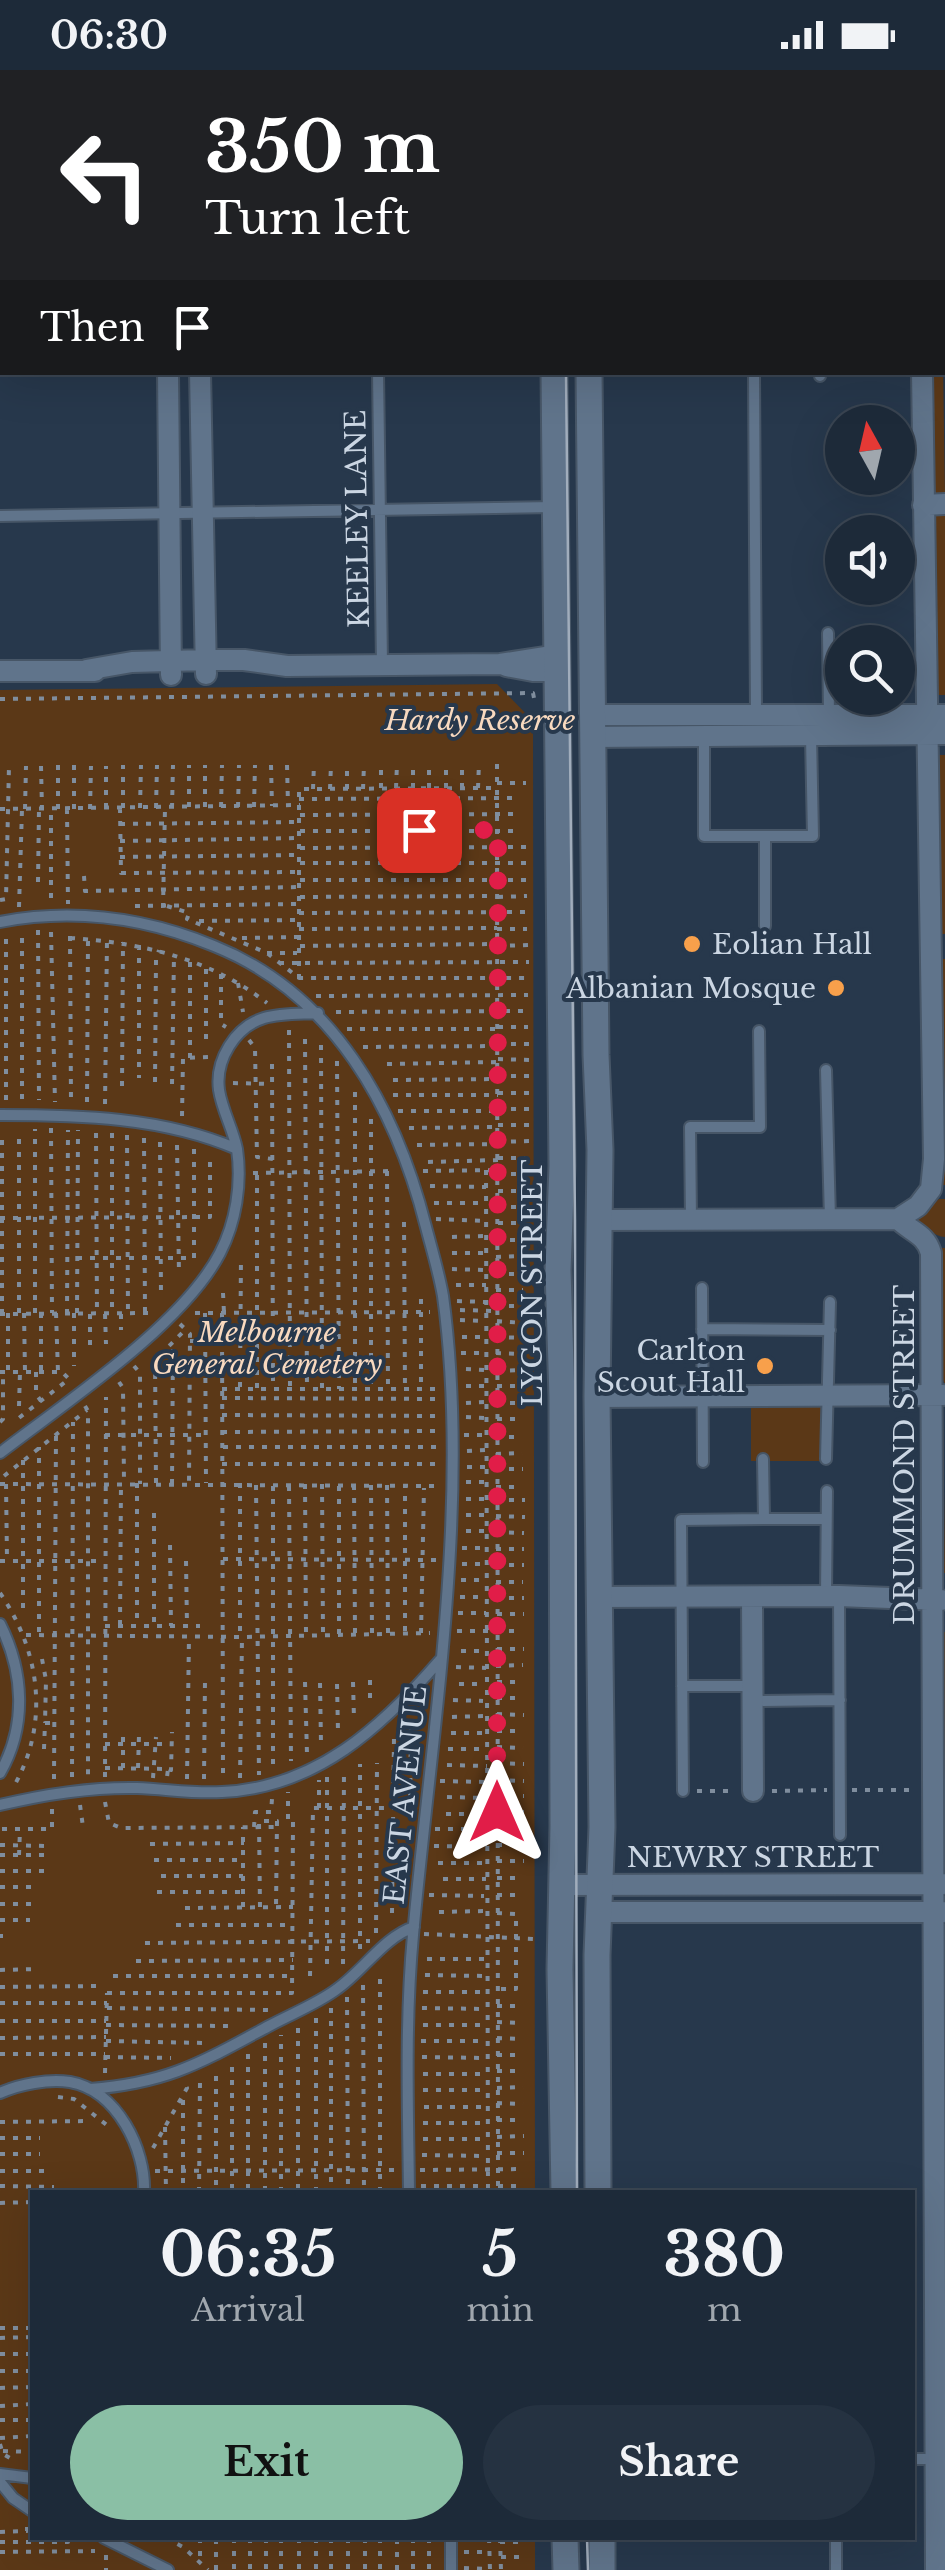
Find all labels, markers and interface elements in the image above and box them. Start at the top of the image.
text: 06:30 [50,12,168,59]
text: 350 m [205,104,440,191]
icon: left [40,110,170,240]
text: Turn left [205,190,410,246]
icon: arrive [165,300,220,355]
text: Then [40,304,145,351]
north arrow [825,405,915,495]
map controls [825,405,915,715]
street label: KEELEY LANE [338,410,377,628]
button: sound [825,515,915,605]
button: search [825,625,915,715]
park label: Hardy Reserve [384,703,576,738]
pin [377,788,462,873]
icon: arrive [392,803,447,858]
place label: Eolian Hall [712,927,872,962]
marker: Eolian Hall [681,933,703,955]
place label: Albanian Mosque [565,971,816,1006]
marker: Albanian Mosque [825,977,847,999]
street label: LYGON STREET [515,1159,550,1407]
street label: DRUMMOND STREET [887,1284,922,1625]
park label: Melbourne General Cemetery [152,1315,383,1382]
place label: Carlton Scout Hall [597,1333,745,1400]
marker: Carlton Scout Hall [754,1355,776,1377]
street label: EAST AVENUE [377,1684,434,1906]
position arrow [445,1760,549,1864]
street label: NEWRY STREET [627,1840,880,1875]
text: 06:35 [160,2218,337,2292]
text: 5 [482,2218,518,2292]
text: 380 [664,2218,785,2292]
text: Arrival [192,2290,305,2330]
text: min [466,2290,534,2330]
text: m [707,2290,742,2330]
button: Exit [70,2405,463,2520]
button: Share [483,2405,875,2520]

